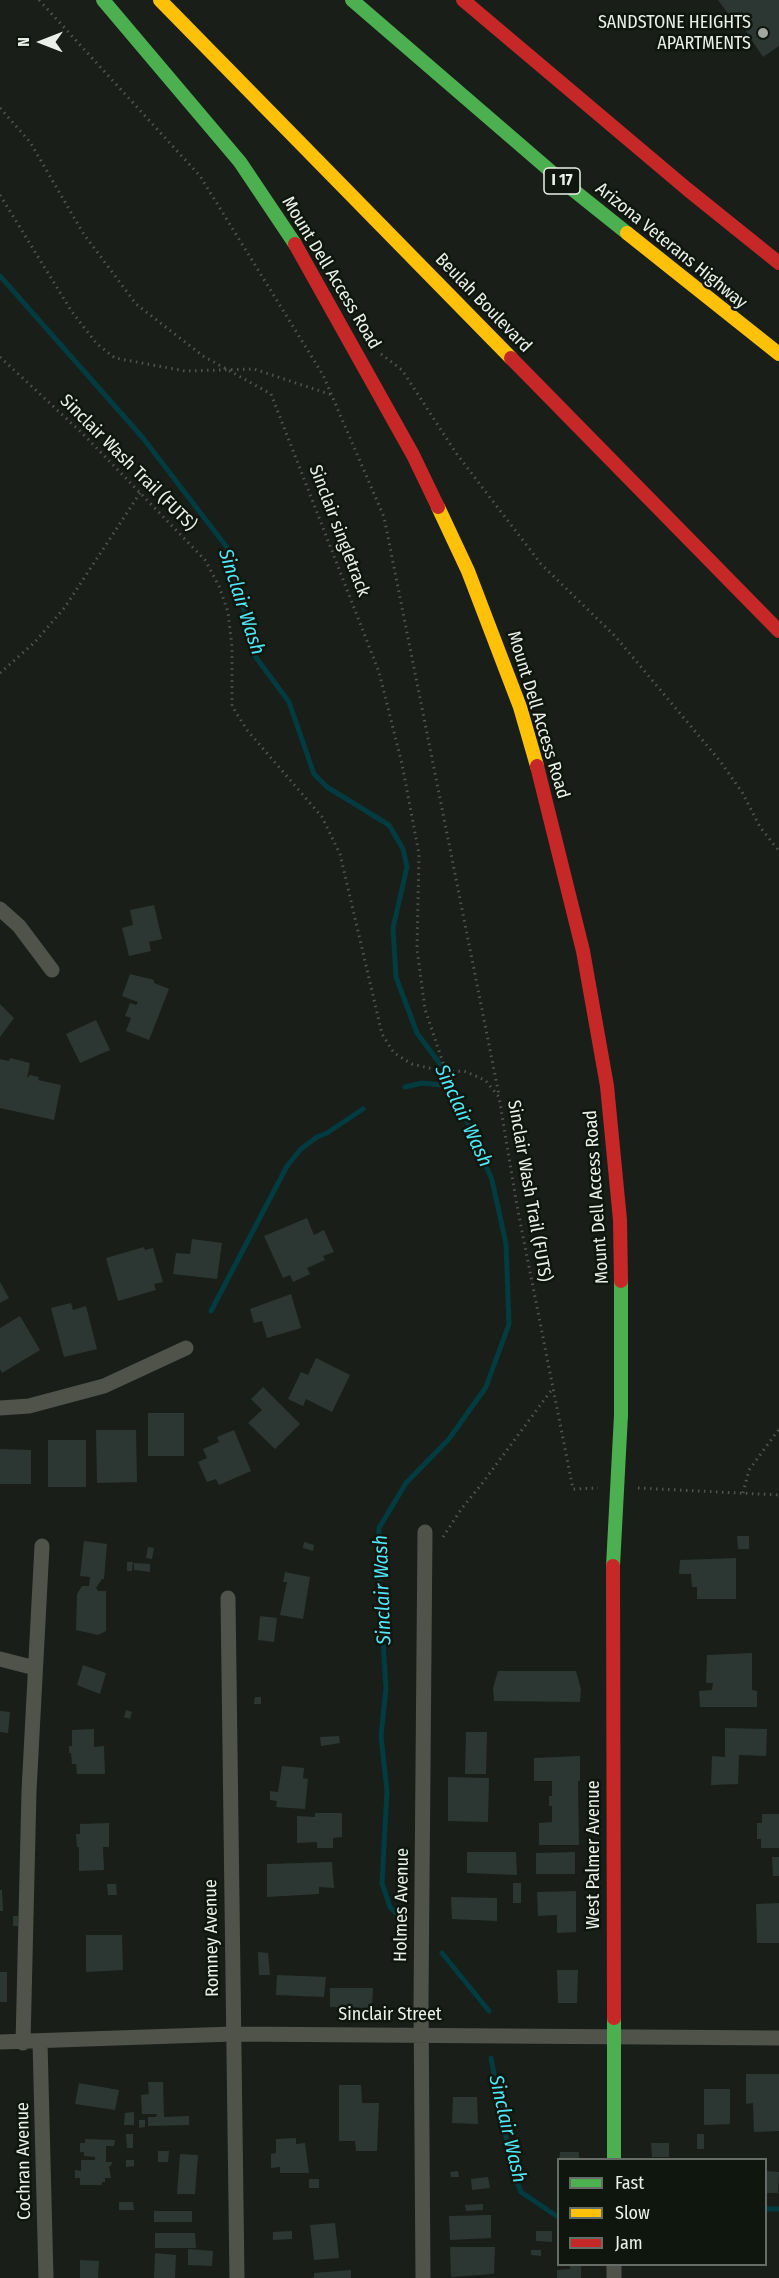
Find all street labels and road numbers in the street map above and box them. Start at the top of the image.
road number: I 17 [544,168,580,194]
street label: Arizona Veterans Highway [591,178,751,314]
street label: Mount Dell Access Road [277,193,385,353]
street label: Beulah Boulevard [430,249,536,357]
street label: Sinclair Wash Trail (FUTS) [55,390,201,536]
street label: Sinclair singletrack [304,462,374,600]
street label: Mount Dell Access Road [502,629,574,801]
street label: Sinclair Wash Trail (FUTS) [502,1098,556,1284]
street label: Mount Dell Access Road [580,1109,614,1285]
street label: West Palmer Avenue [583,1780,605,1930]
street label: Holmes Avenue [390,1848,414,1962]
street label: Romney Avenue [200,1879,224,1997]
street label: Sinclair Street [338,2004,442,2026]
street label: Cochran Avenue [12,2102,36,2220]

